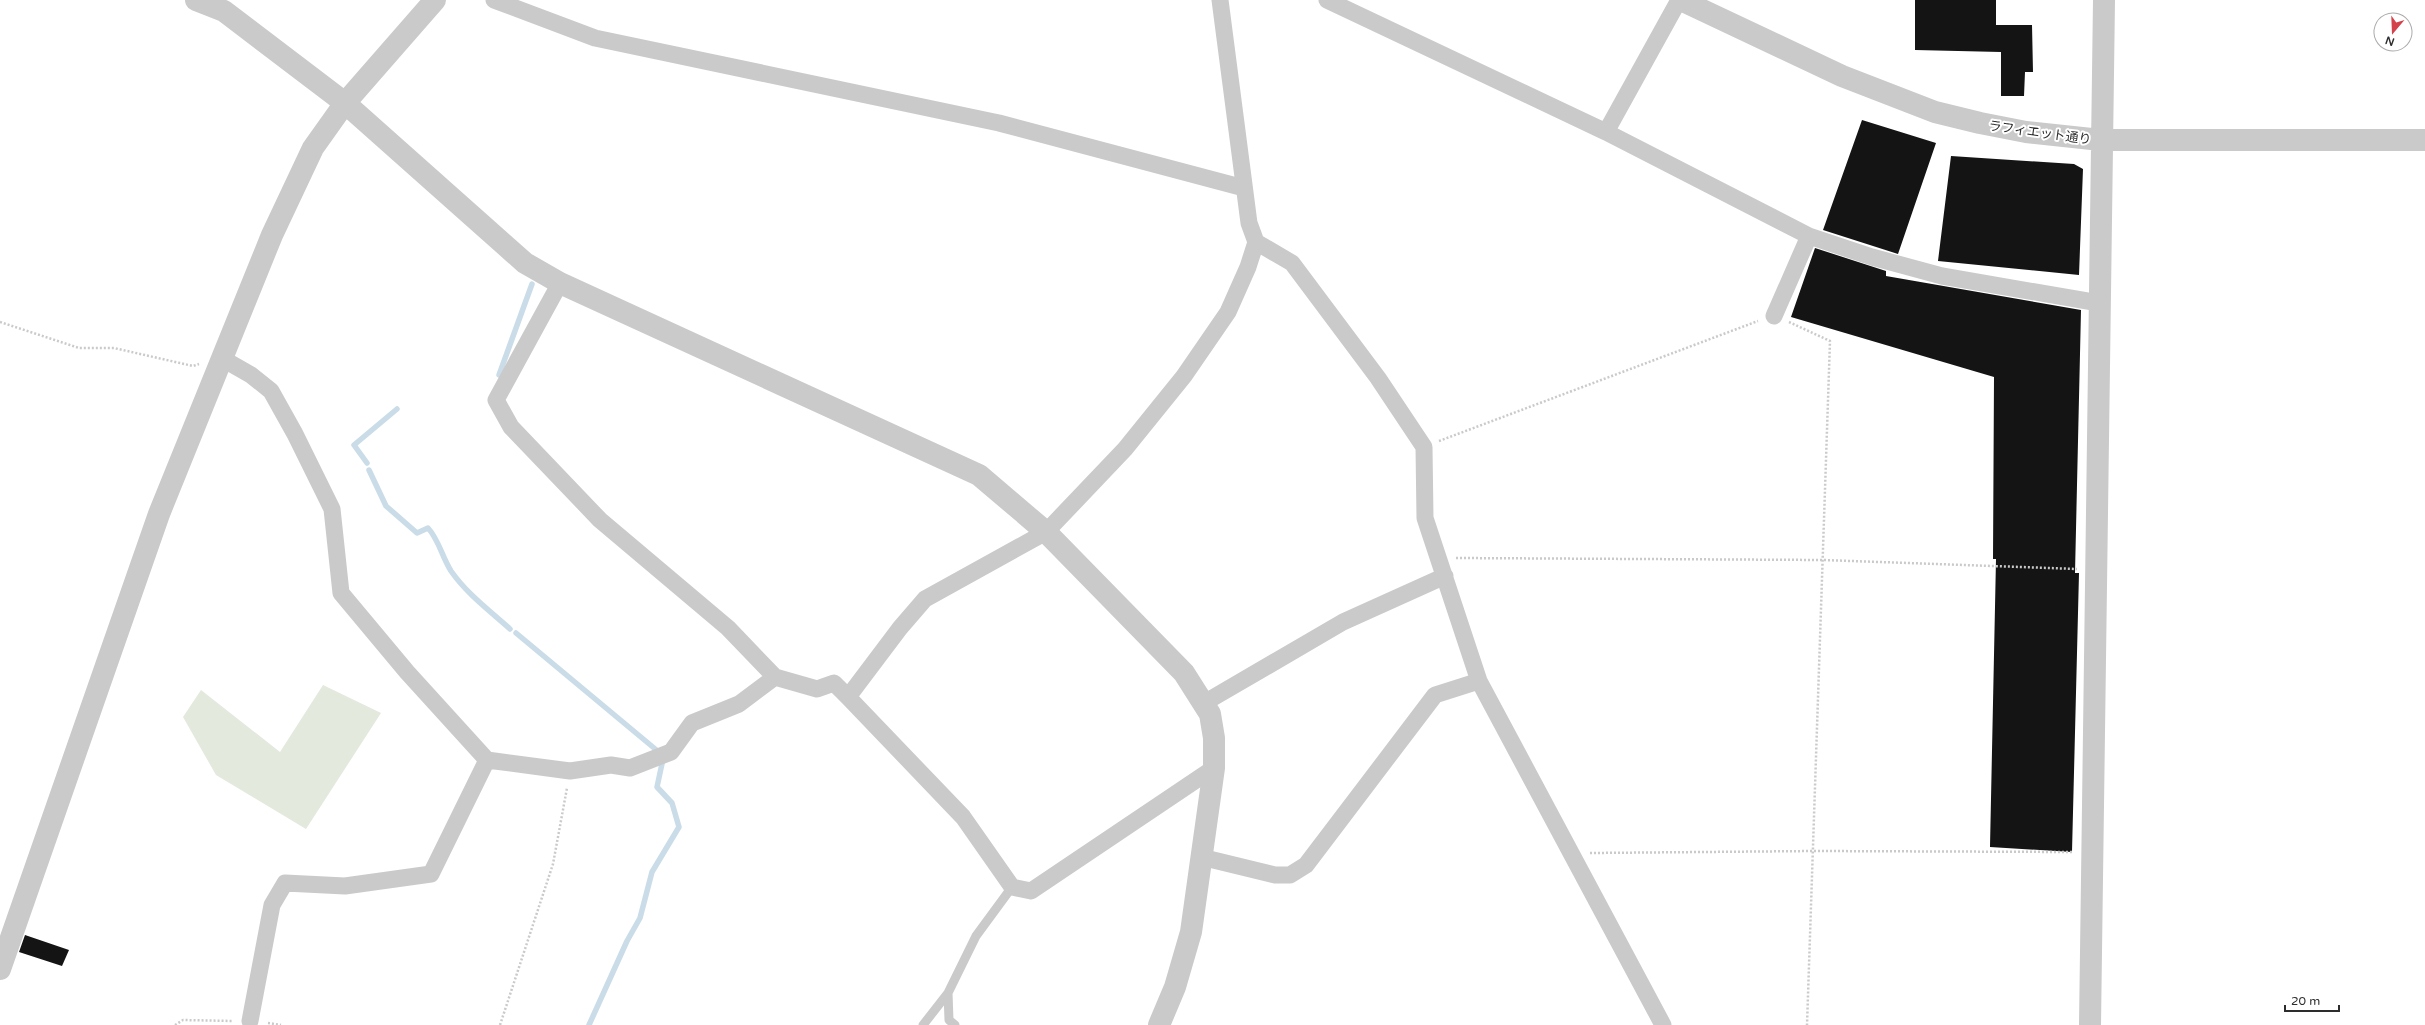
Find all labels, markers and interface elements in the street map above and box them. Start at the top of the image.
north arrow [2373,12,2413,52]
text: N [2384,33,2396,49]
street label: ラフィエット通り [1987,118,2092,148]
scale bar [2285,987,2339,1013]
text: 20 m [2291,994,2320,1008]

